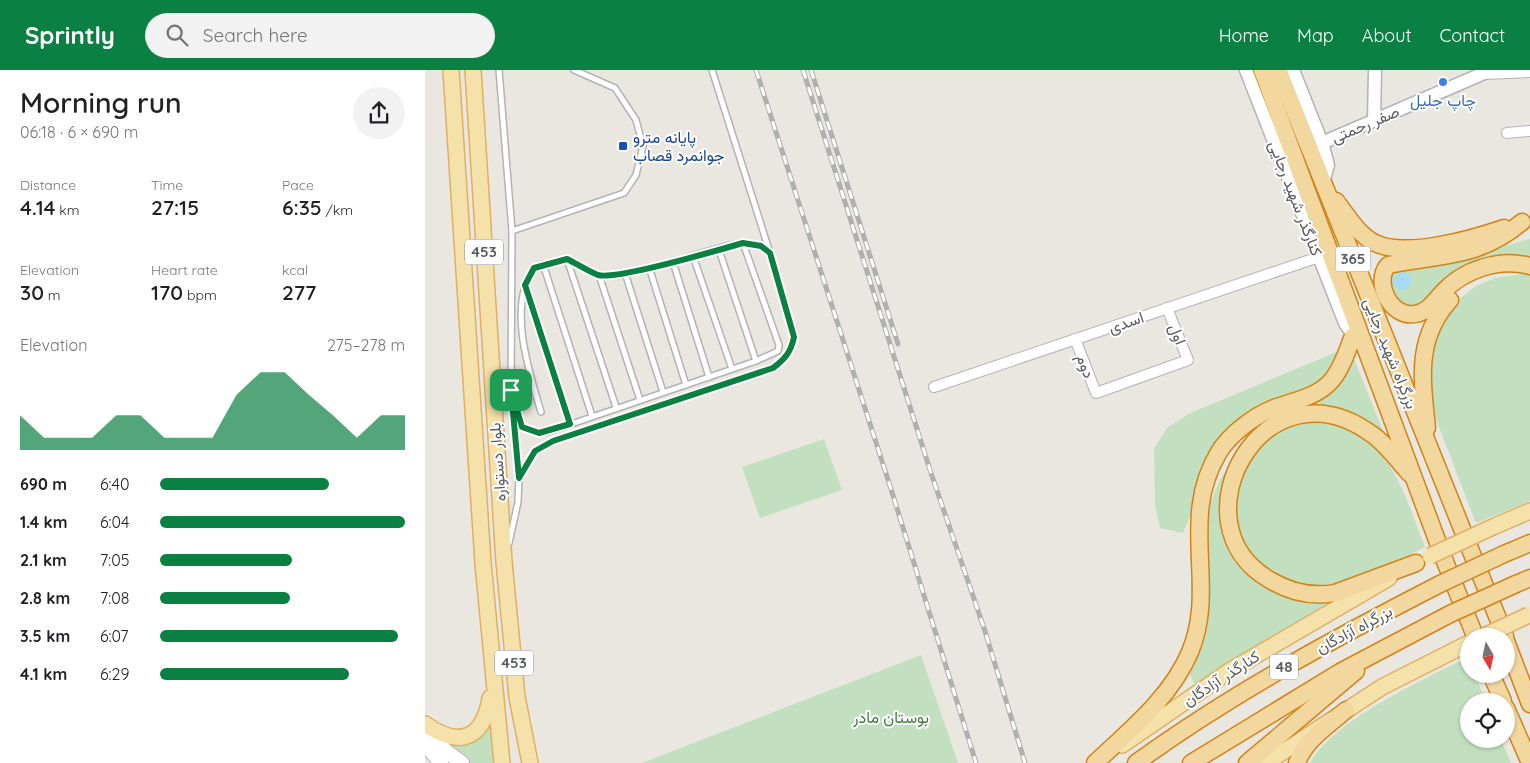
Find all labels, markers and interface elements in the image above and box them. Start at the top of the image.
search box [145,13,495,58]
text: Sprintly [25,20,115,50]
icon: search [163,21,191,49]
text: Search here [203,23,308,47]
text: Home [1219,24,1269,47]
text: Map [1297,24,1334,47]
text: About [1362,24,1412,47]
text: Contact [1440,24,1505,47]
marker: چاپ جلیل [1437,76,1449,88]
text: Morning run [20,85,181,120]
button: share [353,87,405,139]
place label: چاپ جلیل [1410,90,1476,112]
street label: صفر رحمتی [1328,101,1403,148]
text: 06:18 · 6 × 690 m [20,122,138,142]
place label: پایانه مترو جوانمرد قصاب [633,127,725,166]
street label: کنارگذر شهید رجایی [1264,137,1327,259]
marker: پایانه مترو جوانمرد قصاب [617,140,629,152]
text: Distance [20,176,76,194]
text: Time [151,176,183,194]
text: Pace [282,176,314,194]
text: 4.14 [20,194,56,220]
text: 27:15 [151,194,199,220]
text: 6:35 [282,194,322,220]
text: km [56,201,80,219]
text: /km [322,201,353,219]
road number: 453 [465,240,503,264]
road number: 365 [1335,246,1371,272]
text: Elevation [20,261,79,279]
text: Heart rate [151,261,218,279]
text: kcal [282,261,308,279]
text: 30 [20,279,44,305]
text: 170 [151,279,183,305]
text: 277 [282,279,316,305]
text: m [44,286,61,304]
text: bpm [183,286,217,304]
street label: بزرگراه شهید رجایی [1359,294,1422,412]
street label: اسدی [1106,307,1147,338]
street label: اول [1164,320,1191,348]
text: Elevation [20,335,87,355]
text: 275–278 m [327,335,405,355]
street label: دوم [1071,351,1100,381]
pin [490,369,532,411]
icon: arrive [497,376,525,404]
street label: بلوار دستواره [484,422,511,502]
text: 690 m [20,474,67,494]
text: 6:40 [100,474,130,494]
text: 1.4 km [20,512,67,532]
text: 6:04 [100,512,130,532]
text: 2.1 km [20,550,67,570]
text: 7:05 [100,550,129,570]
text: 2.8 km [20,588,70,608]
text: 7:08 [100,588,129,608]
street label: بزرگراه آزادگان [1312,601,1396,658]
text: 3.5 km [20,626,70,646]
text: 6:07 [100,626,128,646]
north arrow [1460,628,1515,682]
map controls [1460,628,1515,748]
street label: کنارگذر آزادگان [1179,646,1264,711]
road number: 453 [495,650,533,676]
road number: 48 [1270,654,1298,680]
text: 4.1 km [20,664,67,684]
text: 6:29 [100,664,129,684]
button: locate [1460,693,1515,748]
park label: بوستان مادر [852,707,929,728]

